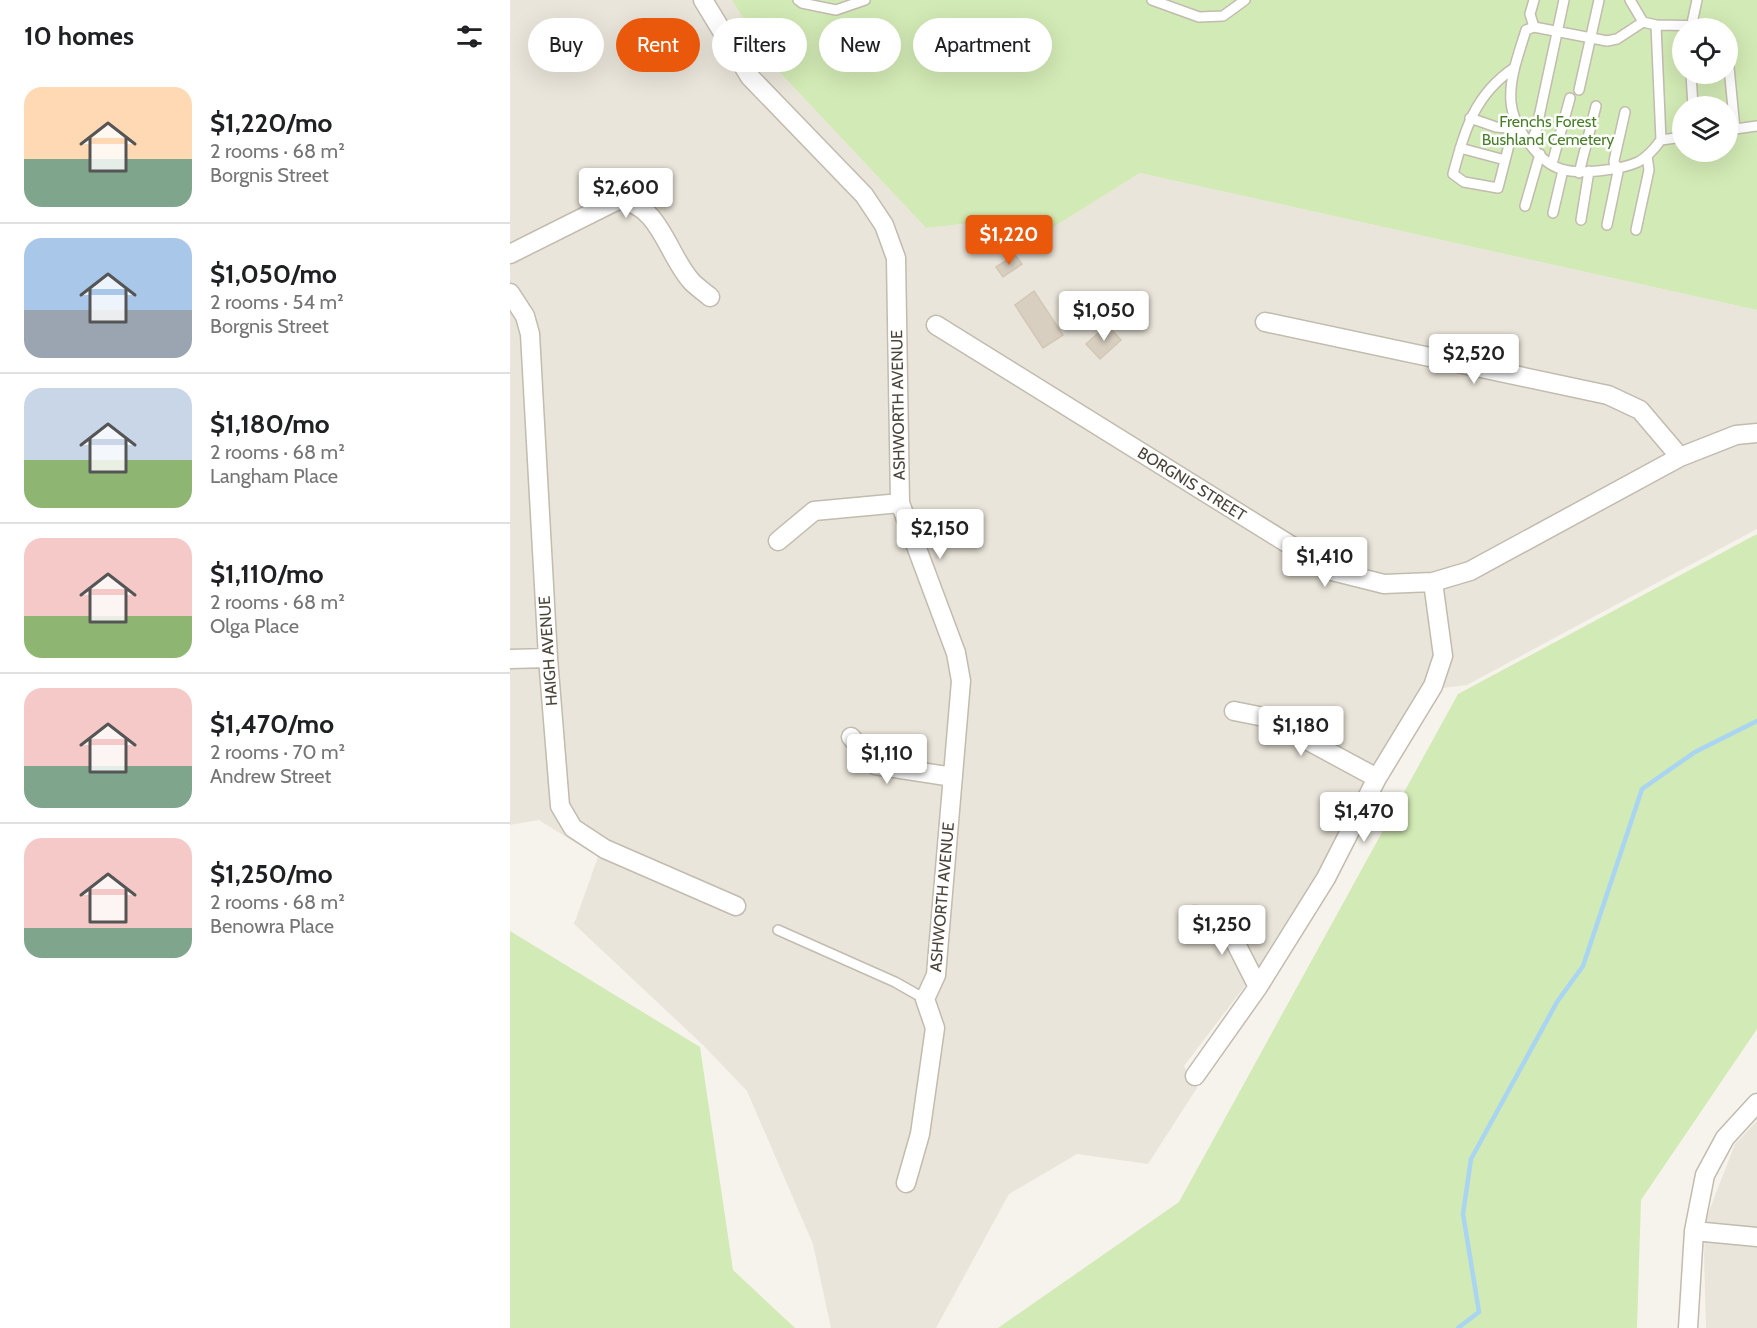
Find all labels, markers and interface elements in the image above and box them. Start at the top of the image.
chip: Buy [528,18,604,72]
chip: Rent [616,18,700,72]
chip: Filters [712,18,807,72]
chip: New [819,18,901,72]
chip: Apartment [913,18,1052,72]
map controls [1672,18,1738,162]
button: locate [1672,18,1738,84]
text: 10 homes [24,20,134,52]
icon: filters [453,20,486,53]
button: layers [1672,96,1738,162]
text: $1,220/mo [210,107,332,139]
icon: home [72,111,144,183]
park label: Frenchs Forest Bushland Cemetery [1482,112,1614,149]
text: 2 rooms · 68 m² [210,139,345,163]
text: Borgnis Street [210,163,329,187]
pin: $2,600 [577,168,675,219]
text: $2,600 [593,175,659,199]
pin: $1,220 [960,215,1058,266]
text: $1,220 [980,222,1038,246]
text: $1,050/mo [210,258,337,290]
icon: home [72,262,144,334]
text: 2 rooms · 54 m² [210,290,344,314]
pin: $1,050 [1055,291,1153,342]
text: $1,050 [1073,298,1135,322]
text: Borgnis Street [210,314,329,338]
street label: ASHWORTH AVENUE [887,330,909,480]
pin: $2,520 [1425,334,1523,385]
text: $2,520 [1443,341,1505,365]
text: $1,180/mo [210,408,330,440]
icon: home [72,412,144,484]
text: 2 rooms · 68 m² [210,440,345,464]
street label: BORGNIS STREET [1134,443,1250,525]
text: Langham Place [210,464,338,488]
pin: $2,150 [891,509,989,560]
text: $2,150 [911,516,969,540]
pin: $1,410 [1276,537,1374,588]
text: $1,410 [1296,544,1354,568]
text: $1,110/mo [210,558,324,590]
icon: home [72,562,144,634]
text: 2 rooms · 68 m² [210,590,345,614]
street label: HAIGH AVENUE [535,595,561,707]
text: Olga Place [210,614,299,638]
pin: $1,180 [1252,706,1350,757]
text: $1,470/mo [210,708,334,740]
icon: home [72,712,144,784]
text: $1,180 [1273,713,1329,737]
pin: $1,110 [838,734,936,785]
text: 2 rooms · 70 m² [210,740,345,764]
text: $1,110 [861,741,913,765]
text: Andrew Street [210,764,331,788]
pin: $1,470 [1315,792,1413,843]
text: $1,470 [1334,799,1394,823]
street label: ASHWORTH AVENUE [926,821,958,973]
text: $1,250/mo [210,858,333,890]
icon: home [72,862,144,934]
text: 2 rooms · 68 m² [210,890,345,914]
pin: $1,250 [1173,905,1271,956]
text: $1,250 [1192,912,1252,936]
text: Benowra Place [210,914,334,938]

